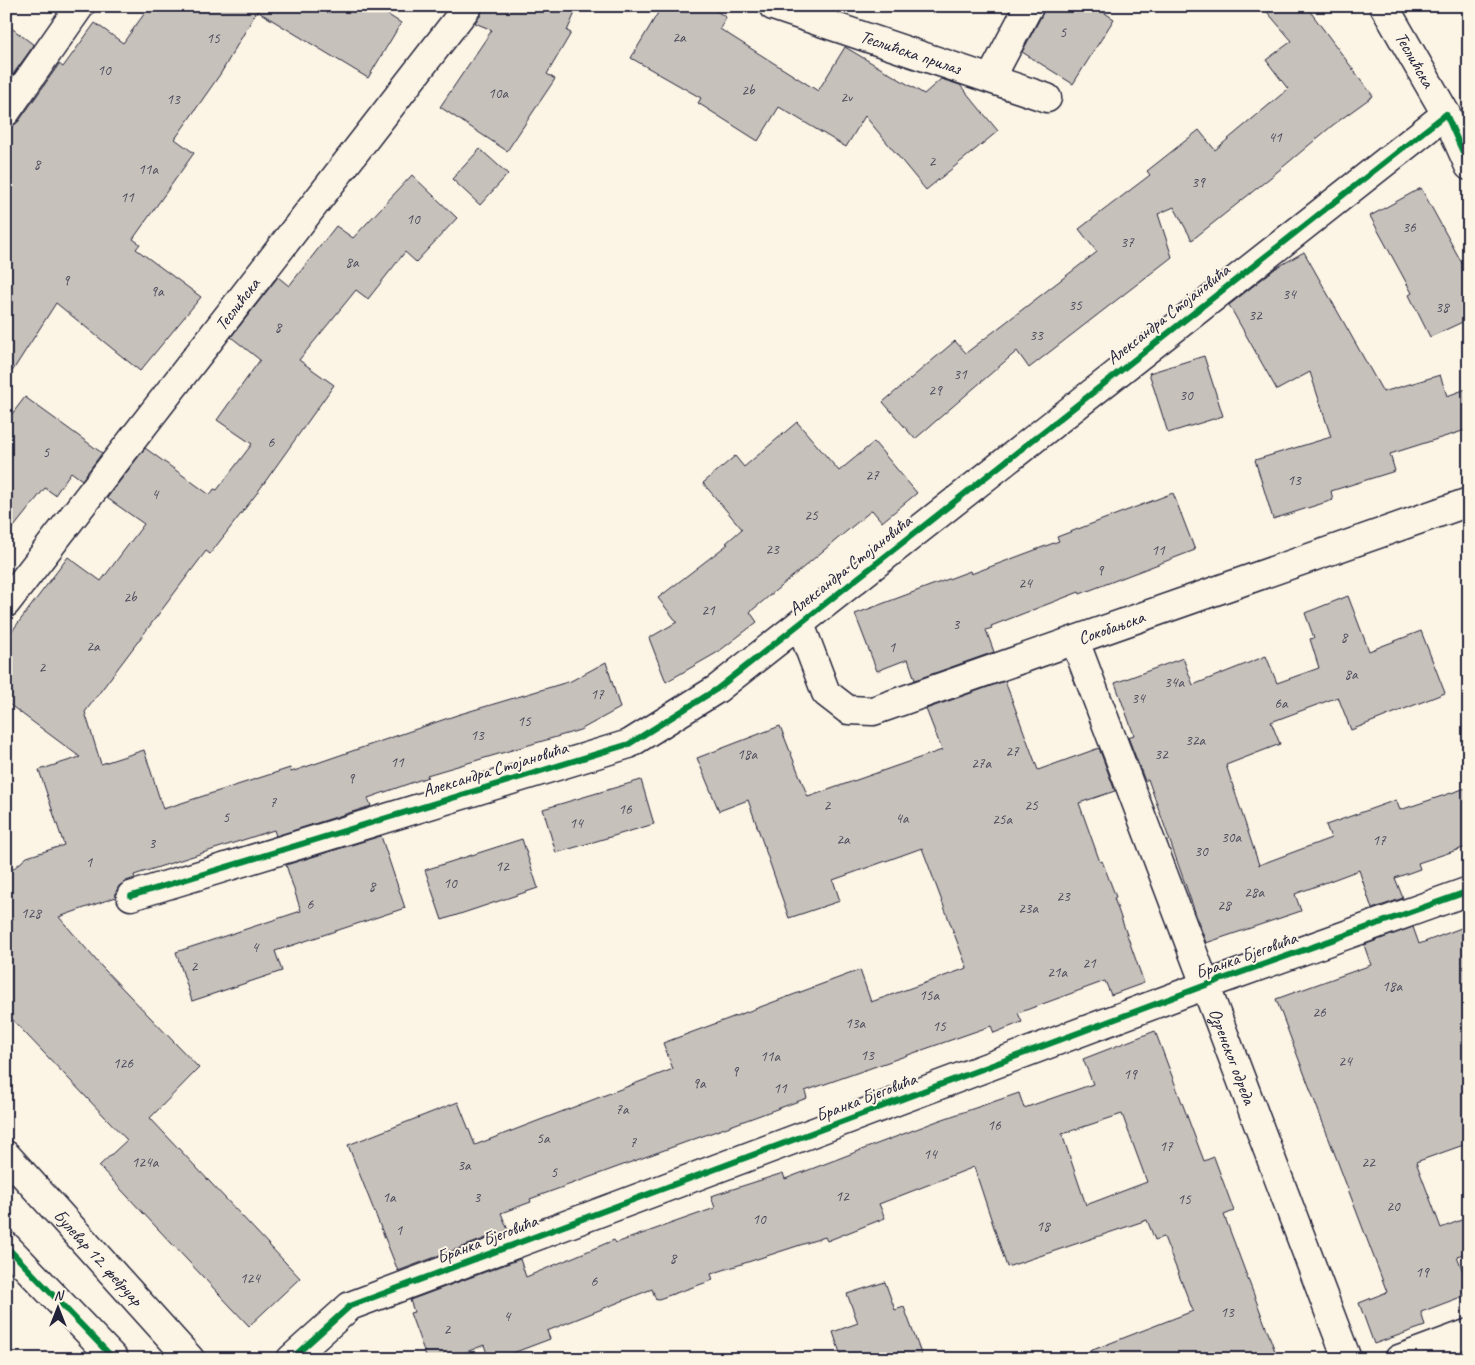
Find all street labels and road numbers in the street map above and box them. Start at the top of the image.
street label: Теслићска прилаз [857,25,965,80]
street label: Теслићска [1390,28,1440,92]
street label: Александра Стојановића [1102,258,1235,369]
street label: Теслићска [210,273,265,335]
street label: Александра Стојановића [784,509,917,620]
street label: Сокобањска [1075,605,1148,649]
street label: Александра Стојановића [420,736,571,802]
street label: Бранка Бјеговића [1192,926,1301,984]
street label: Озренског одреда [1204,1005,1261,1109]
street label: Бранка Бјеговића [812,1067,921,1126]
street label: Булевар 12. фебруар [49,1204,149,1311]
street label: Бранка Бјеговића [433,1209,542,1268]

